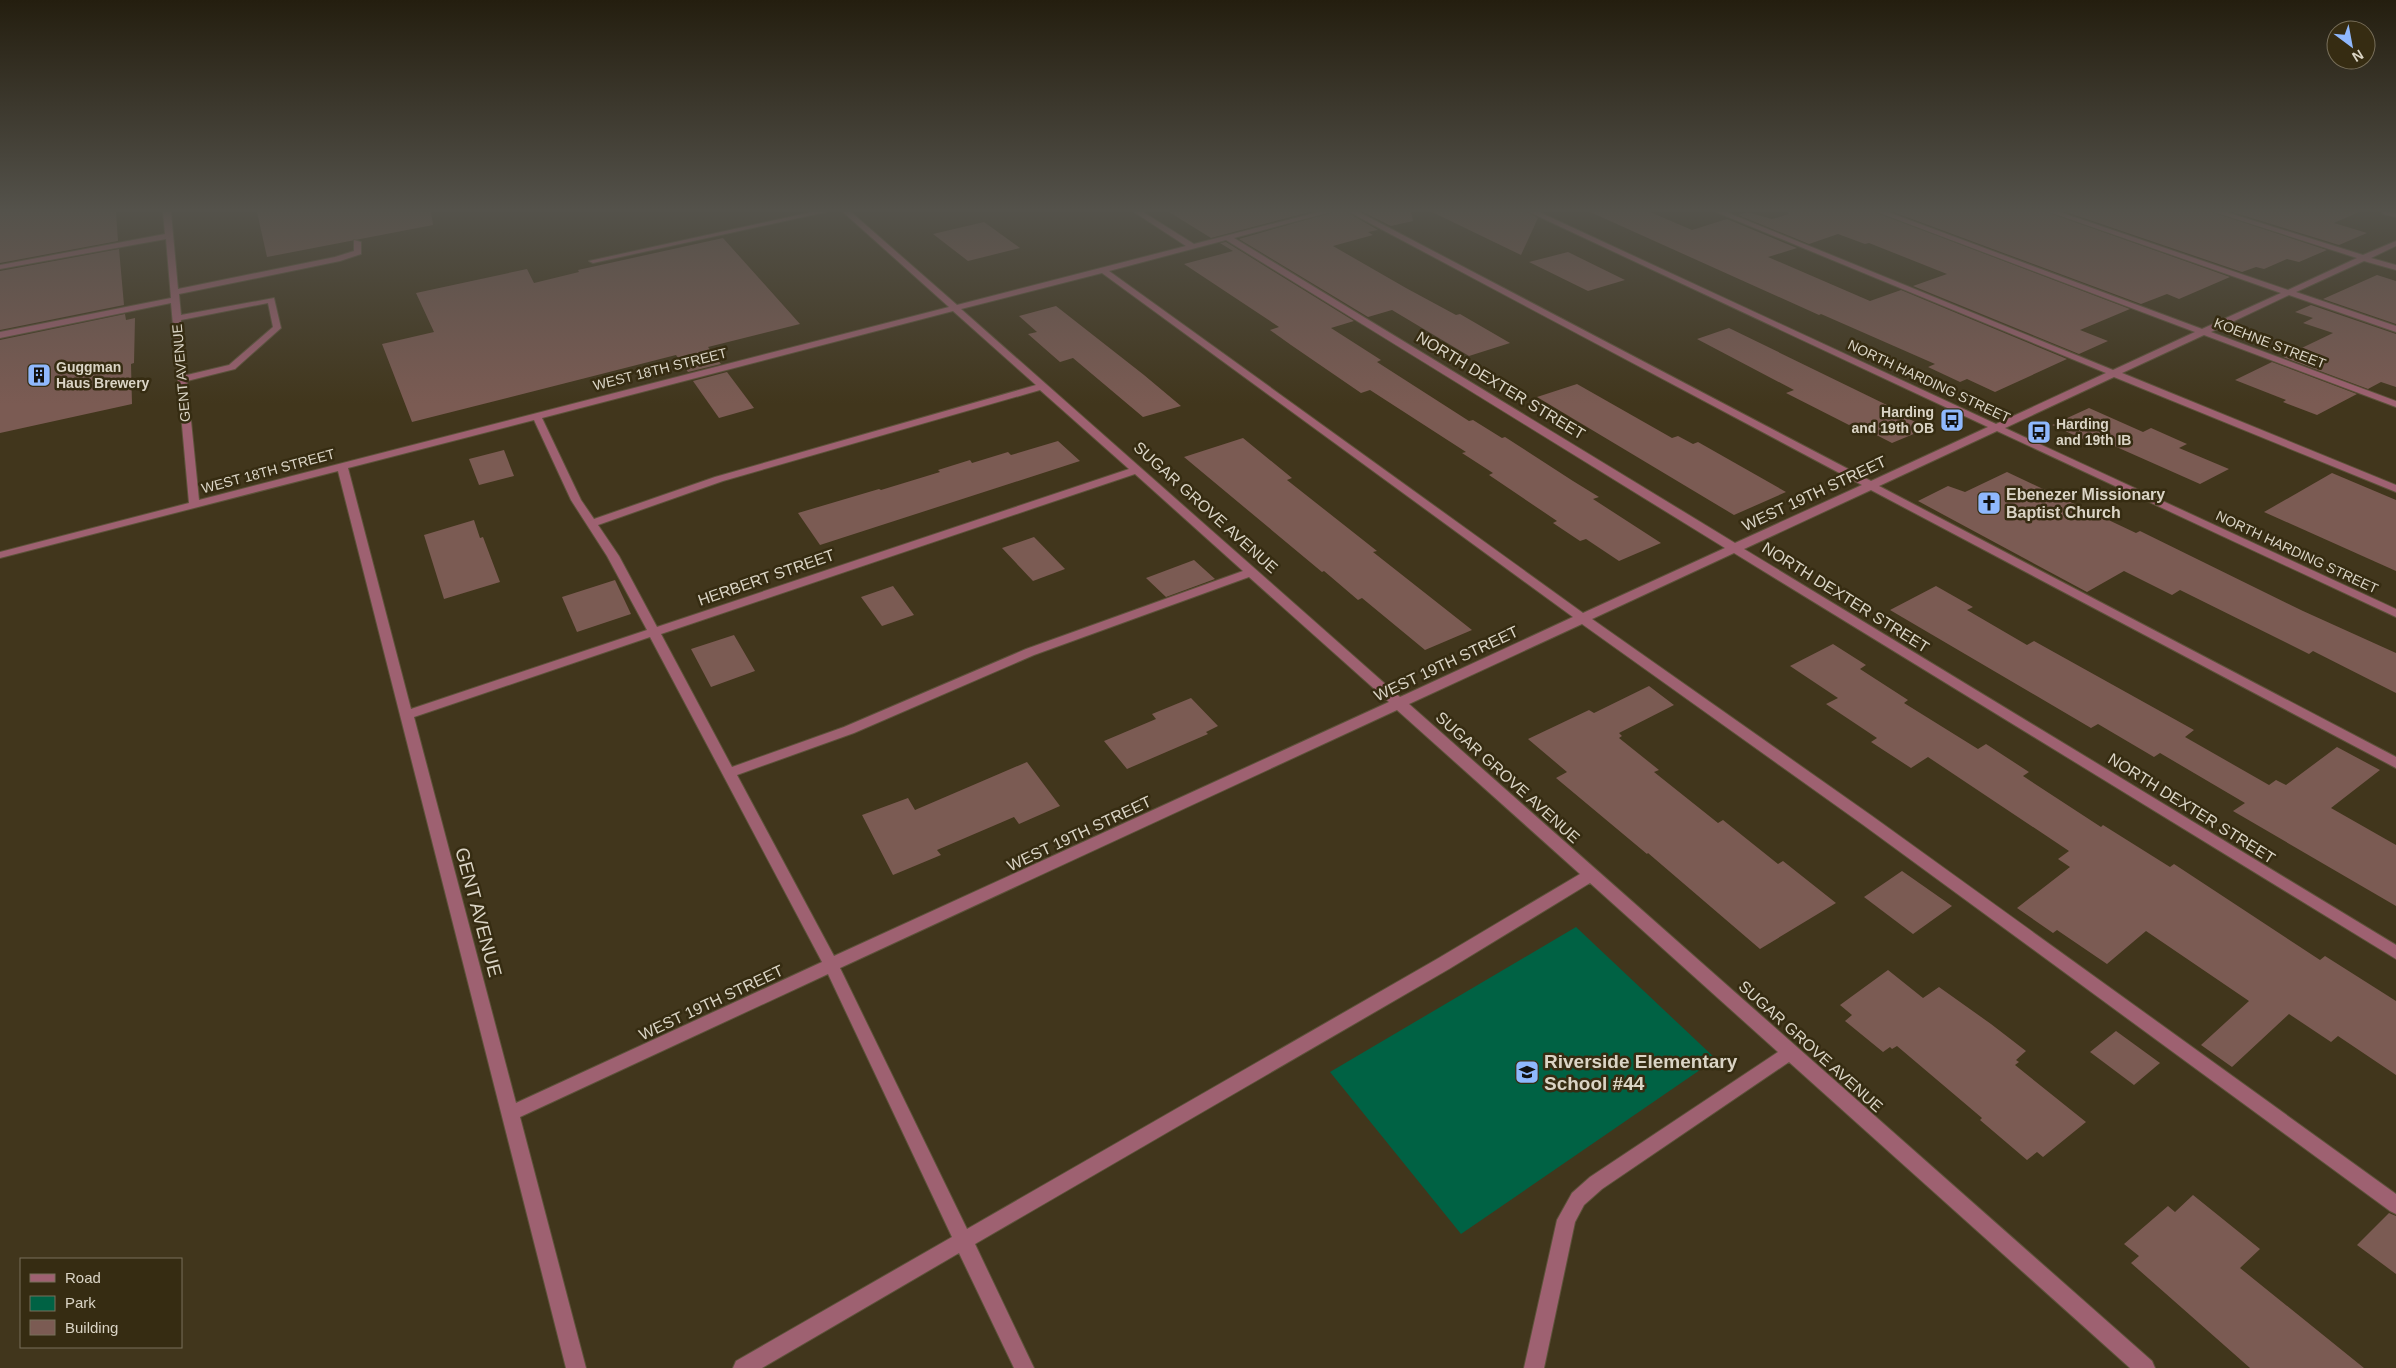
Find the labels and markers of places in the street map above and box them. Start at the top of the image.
place label: Guggman Haus Brewery [56,359,150,391]
building icon: Guggman Haus Brewery [26,362,52,388]
place label: Harding and 19th OB [1852,404,1934,436]
bus stop icon: Harding and 19th OB [1939,407,1965,433]
place label: Harding and 19th IB [2056,416,2131,448]
bus stop icon: Harding and 19th IB [2026,419,2052,445]
place label: Ebenezer Missionary Baptist Church [2006,486,2165,521]
church icon: Ebenezer Missionary Baptist Church [1976,490,2002,516]
place label: Riverside Elementary School #44 [1544,1051,1738,1094]
school or university icon: Riverside Elementary School #44 [1514,1059,1540,1085]

